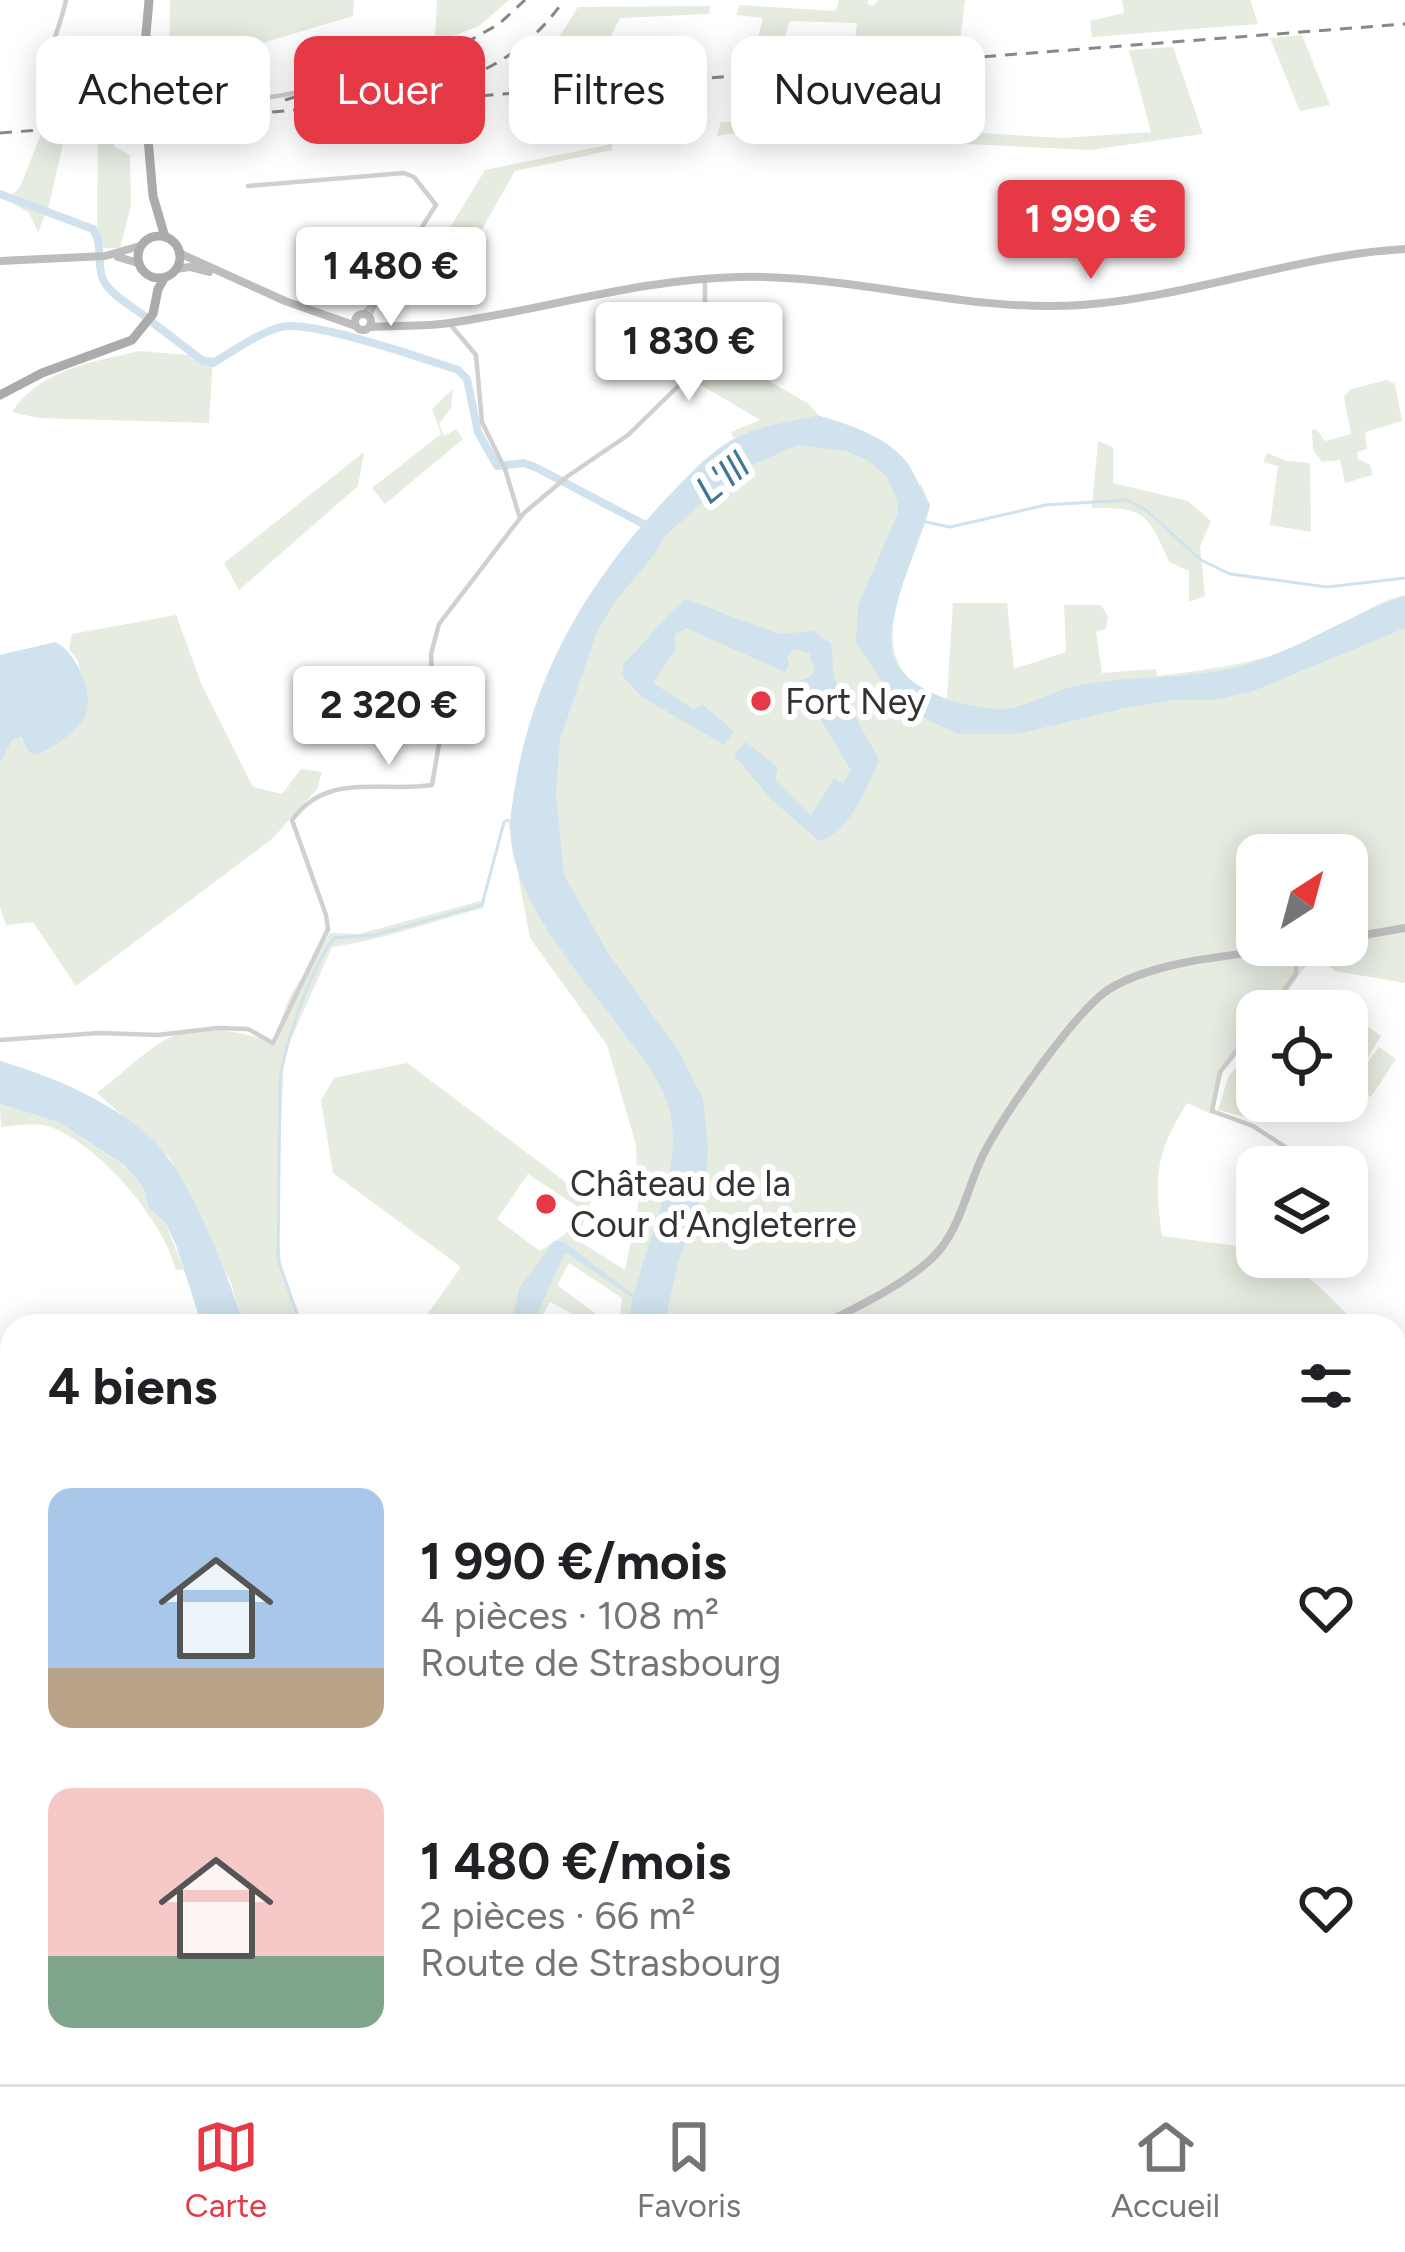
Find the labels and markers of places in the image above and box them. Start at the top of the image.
pin: 1 990 € [980,180,1202,282]
pin: 1 480 € [280,227,502,329]
pin: 1 830 € [578,302,800,404]
pin: 2 320 € [278,666,500,768]
place label: Fort Ney [785,680,926,723]
marker: Fort Ney [748,688,774,714]
place label: Château de la Cour d'Angleterre [570,1162,857,1246]
marker: Château de la Cour d'Angleterre [533,1191,559,1217]

